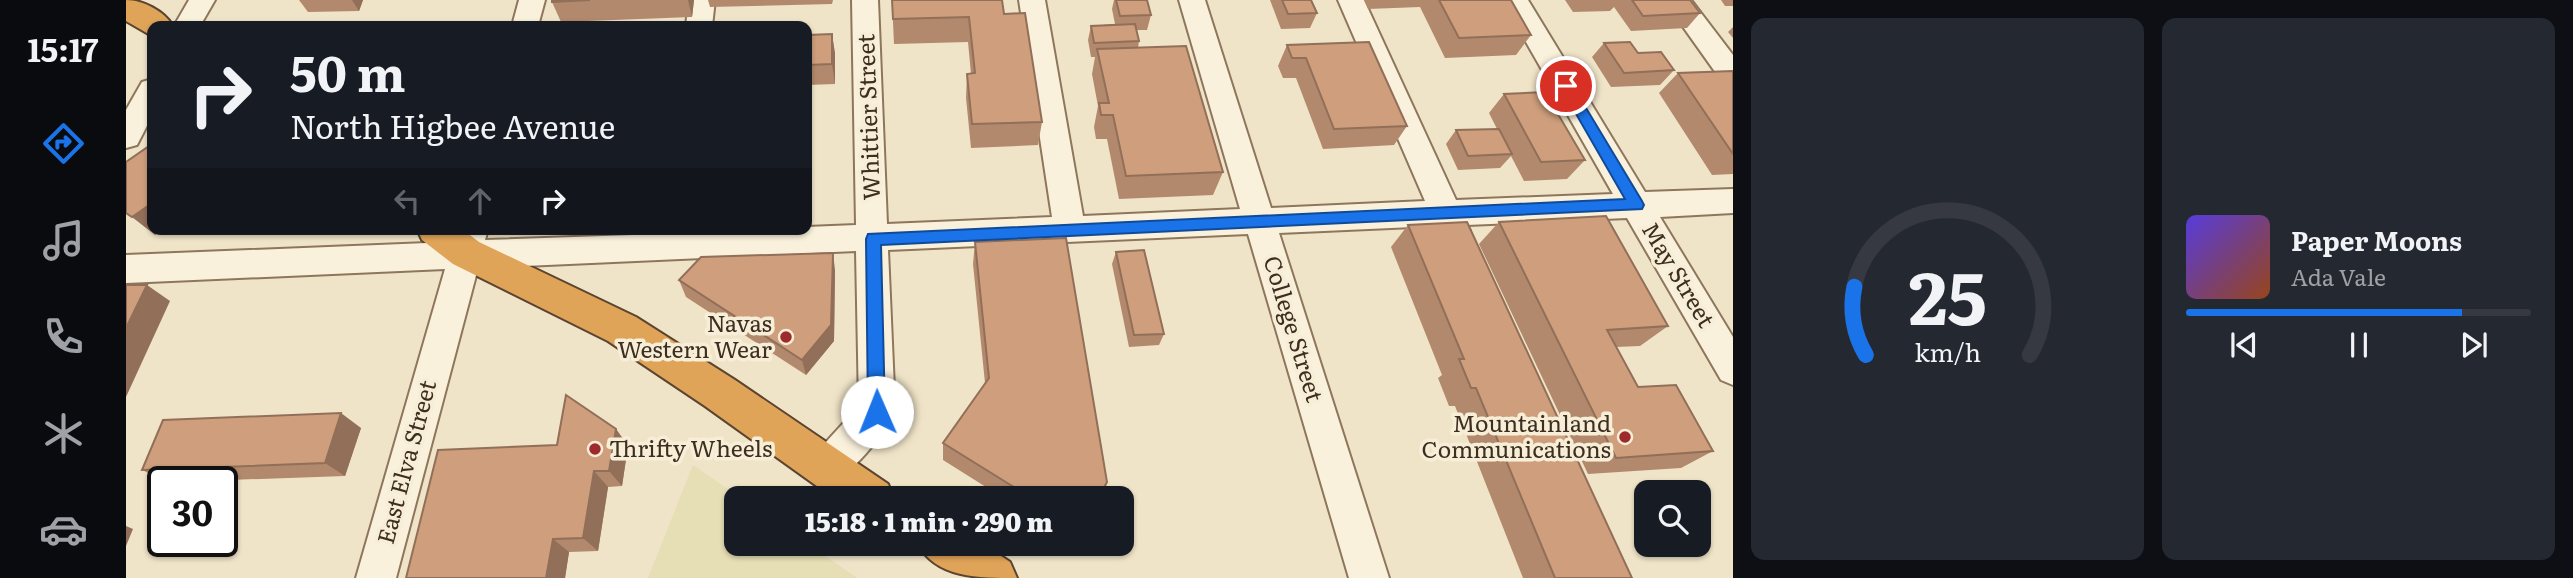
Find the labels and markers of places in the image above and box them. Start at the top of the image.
pin [1536,56,1596,116]
place label: Navas Western Wear [618,305,772,365]
marker: Navas Western Wear [778,329,794,345]
place label: Mountainland Communications [1422,405,1611,465]
marker: Mountainland Communications [1617,429,1633,445]
place label: Thrifty Wheels [609,430,772,464]
marker: Thrifty Wheels [587,441,603,457]

